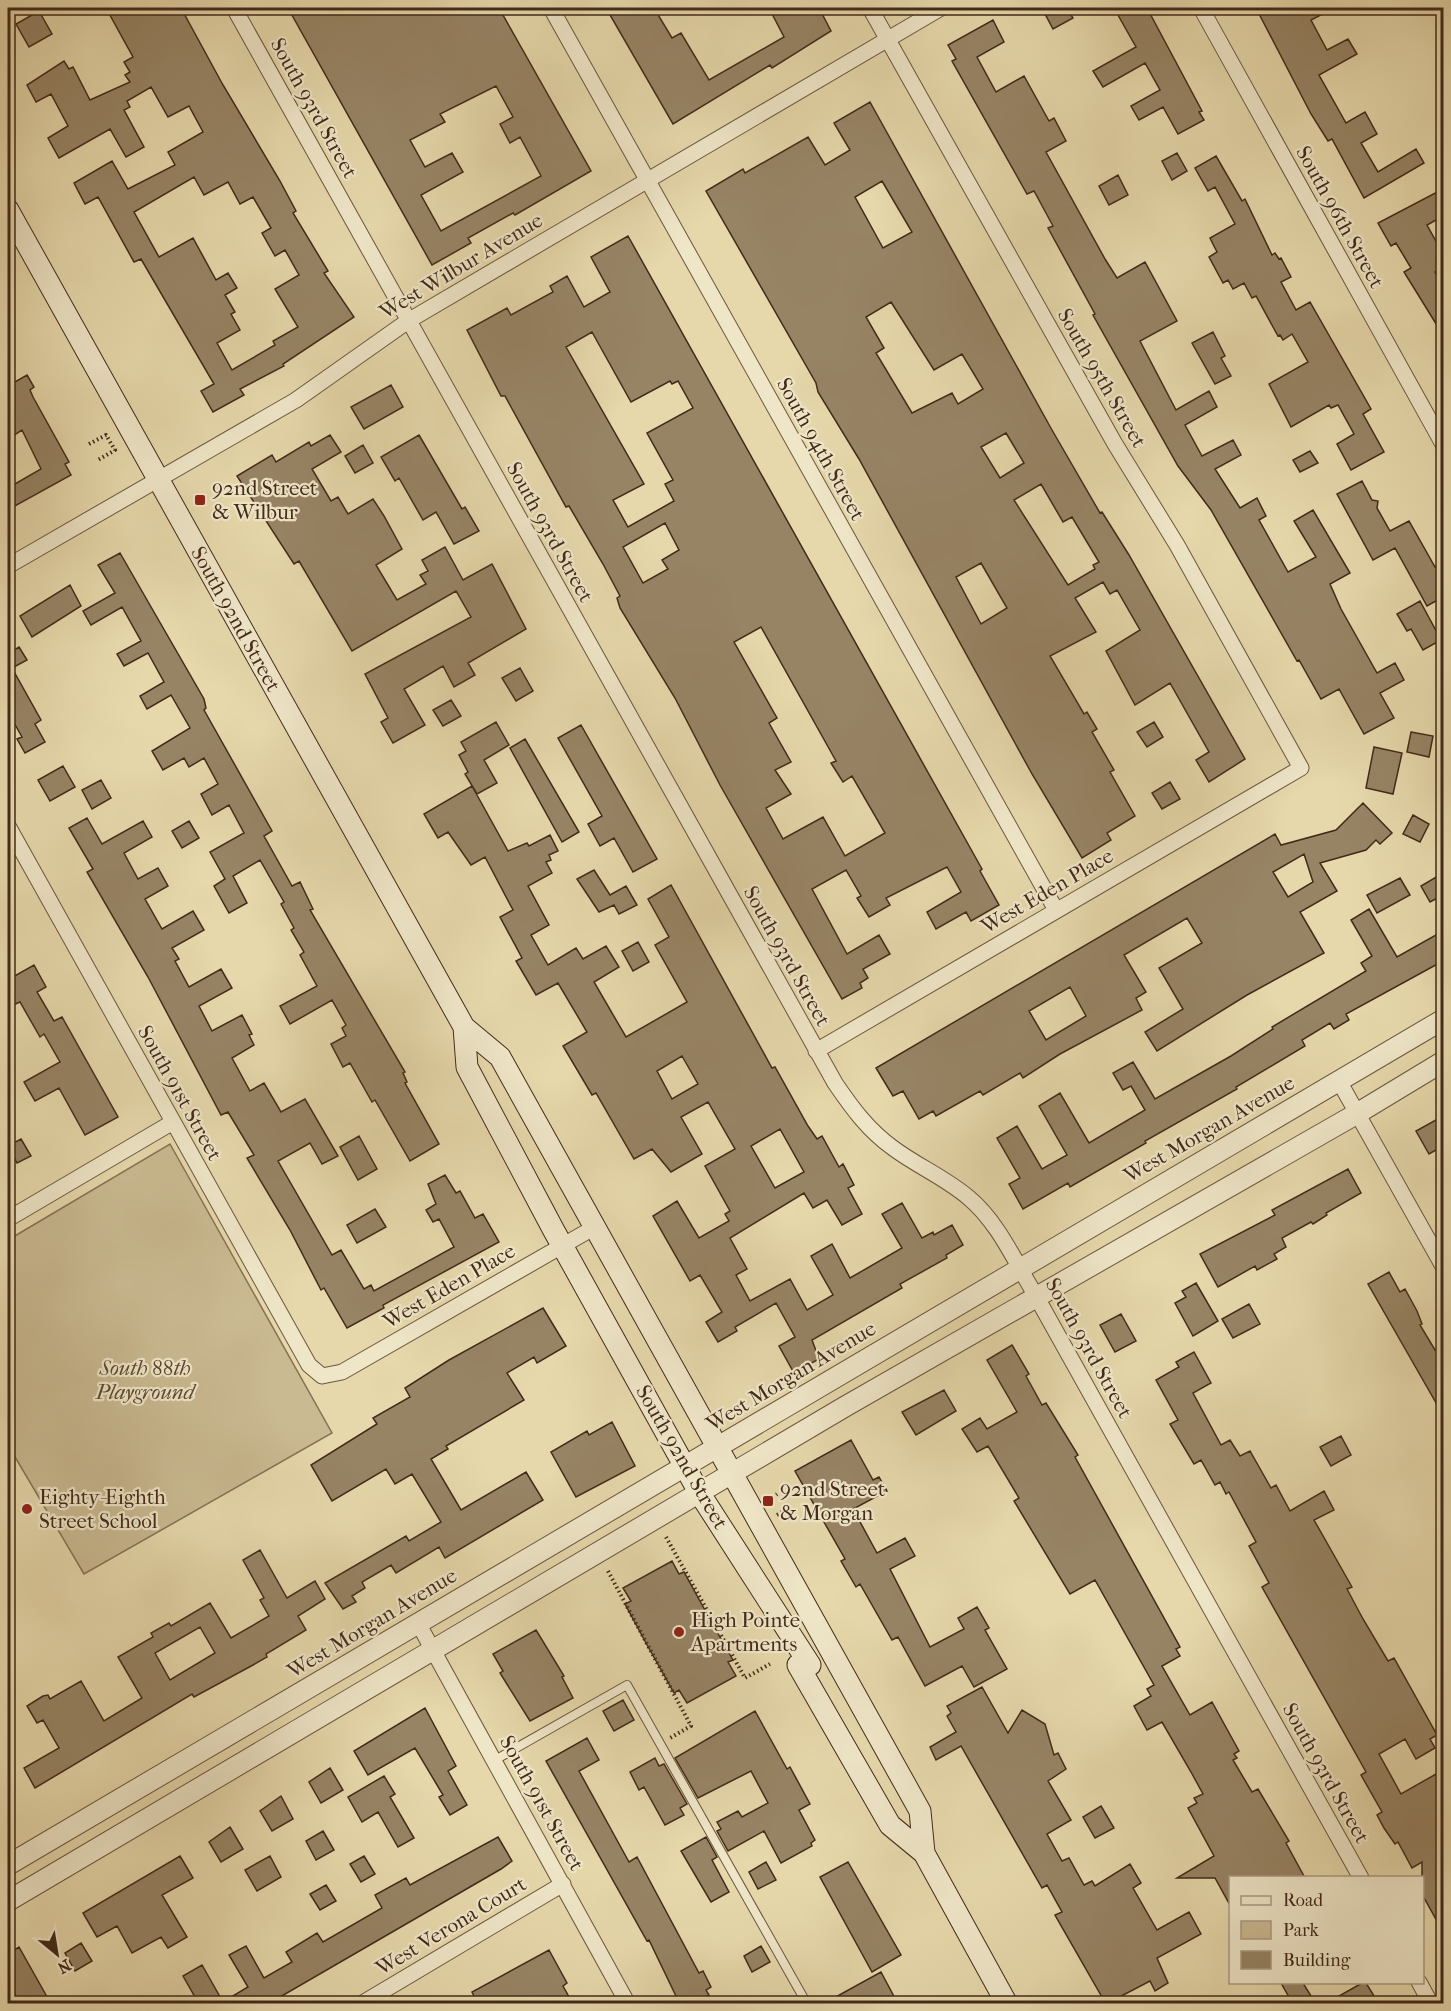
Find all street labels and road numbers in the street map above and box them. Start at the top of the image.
street label: South 93rd Street [266,34,363,183]
street label: South 96th Street [1291,142,1389,293]
street label: West Wilbur Avenue [374,208,547,325]
street label: South 95th Street [1053,304,1152,452]
street label: South 94th Street [772,373,870,525]
street label: South 93rd Street [502,458,599,607]
street label: South 92nd Street [186,542,286,696]
street label: West Eden Place [976,843,1117,939]
street label: South 93rd Street [739,882,836,1031]
street label: South 91st Street [133,1021,227,1165]
street label: West Morgan Avenue [1119,1070,1299,1188]
street label: West Eden Place [378,1238,519,1334]
street label: South 93rd Street [1041,1274,1138,1423]
street label: West Morgan Avenue [701,1316,880,1437]
street label: South 92nd Street [631,1381,733,1534]
street label: West Morgan Avenue [282,1563,461,1684]
street label: South 93rd Street [1278,1699,1375,1848]
street label: South 91st Street [495,1731,589,1875]
street label: West Verona Court [371,1871,531,1981]

